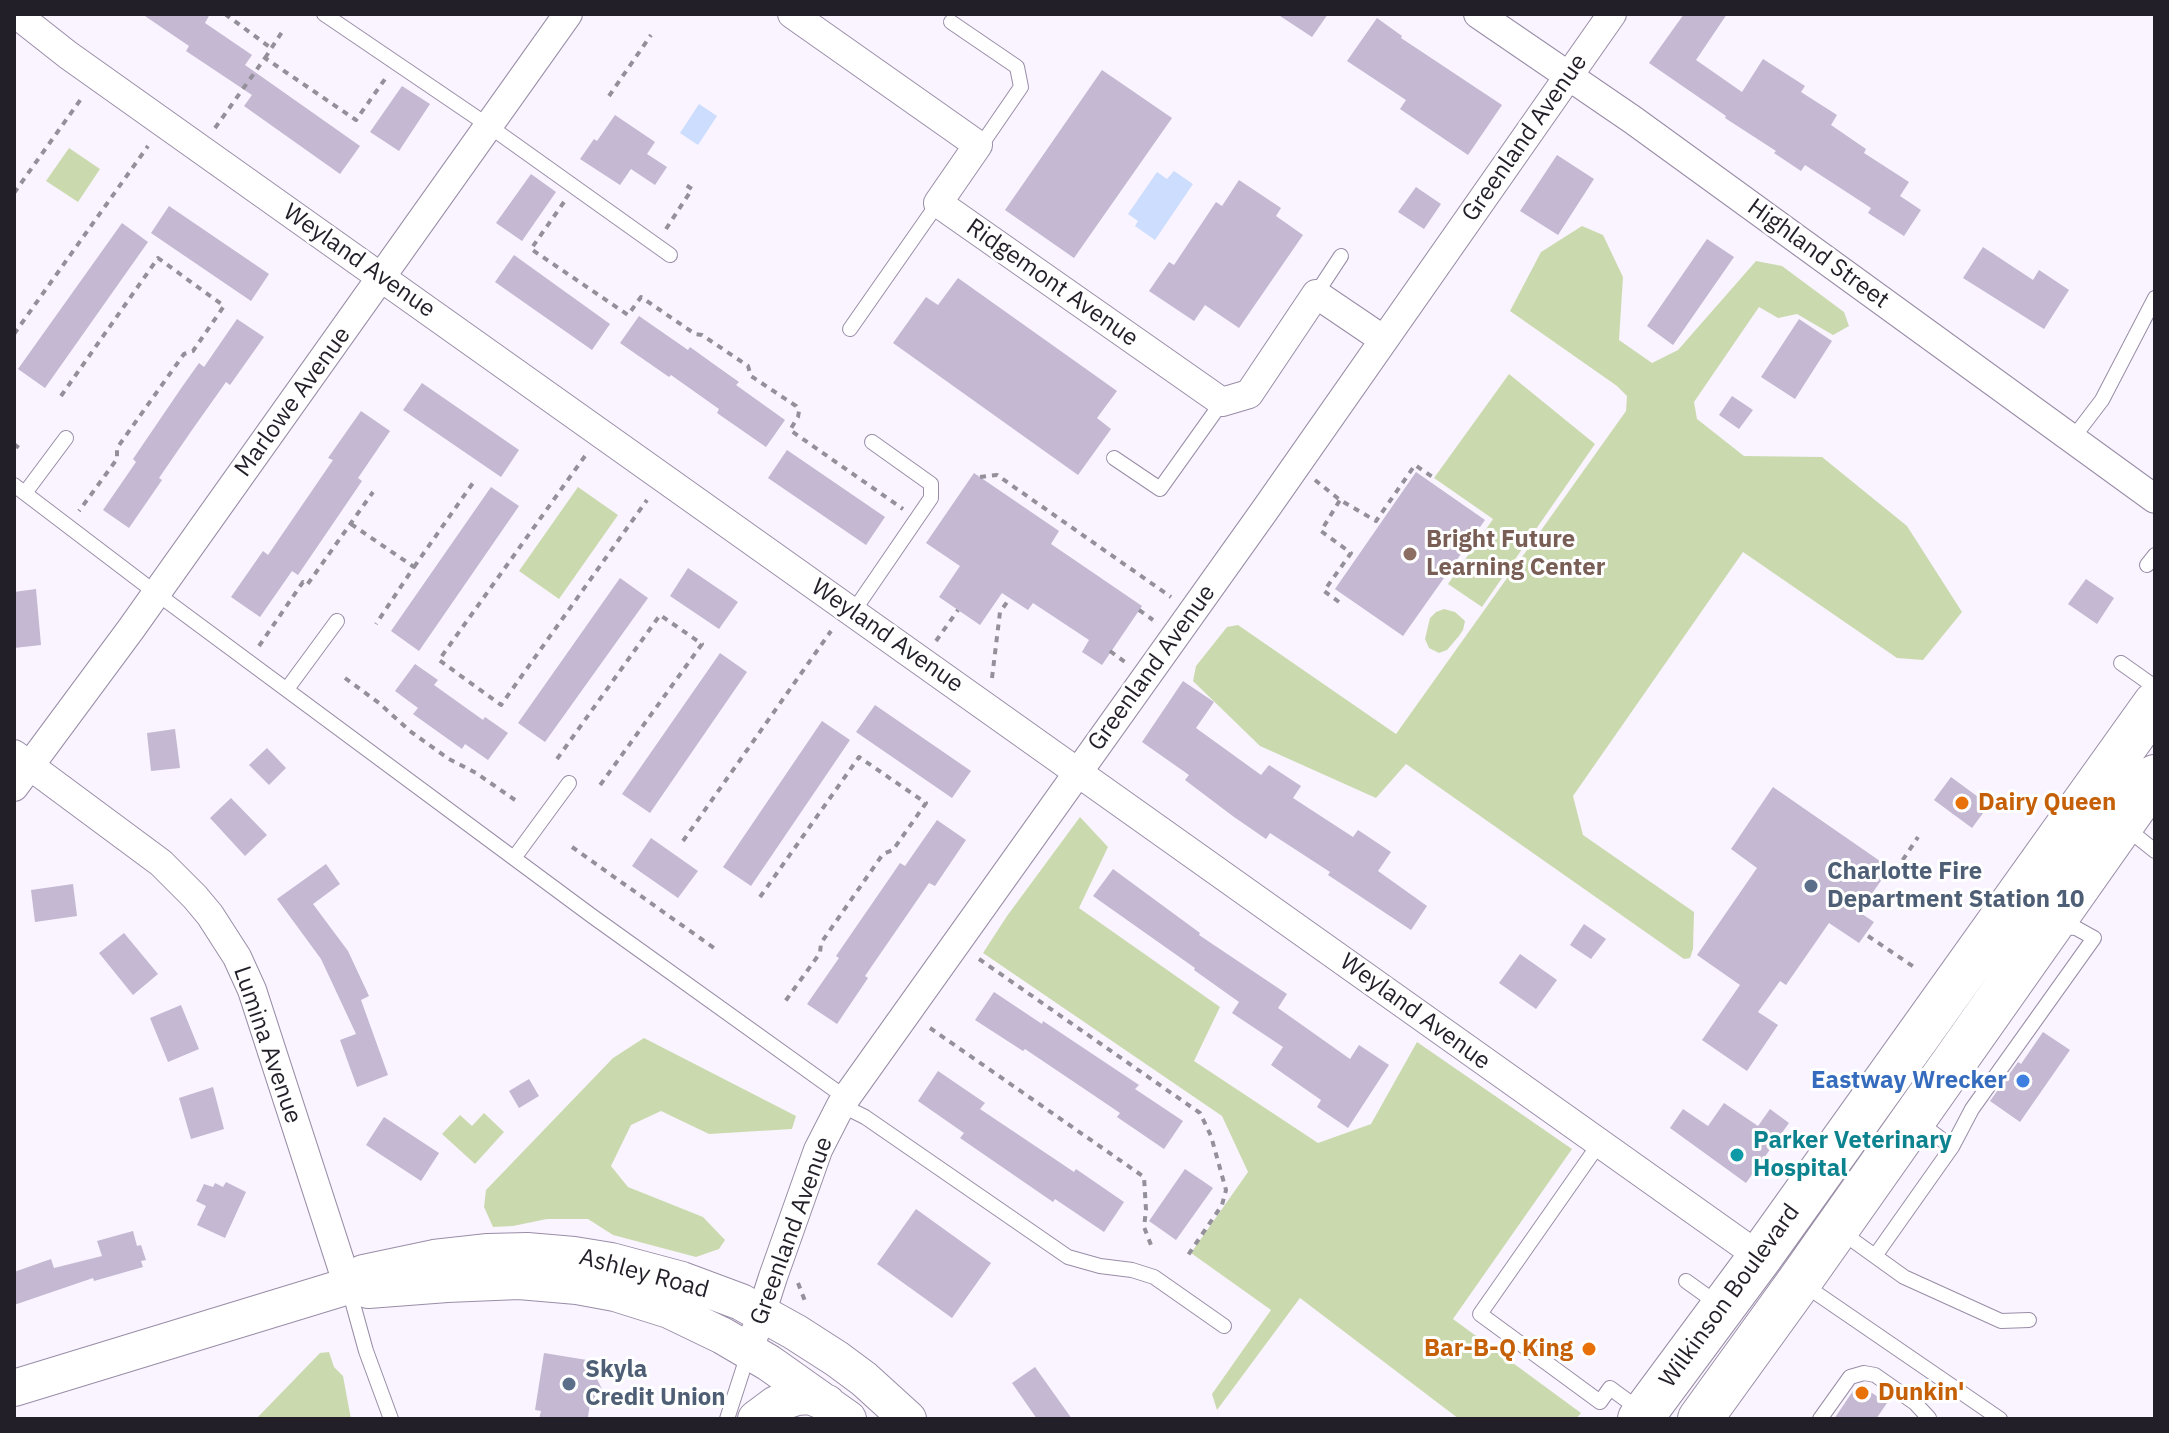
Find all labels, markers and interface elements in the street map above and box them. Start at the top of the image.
street label: Greenland Avenue [1456,49,1594,227]
street label: Highland Street [1742,193,1894,315]
street label: Weyland Avenue [278,198,440,324]
street label: Ridgemont Avenue [961,213,1143,353]
street label: Marlowe Avenue [229,321,357,483]
place label: Bright Future Learning Center [1426,526,1605,582]
marker: Bright Future Learning Center [1401,545,1419,563]
street label: Weyland Avenue [806,573,968,699]
street label: Greenland Avenue [1082,579,1222,757]
place label: Dairy Queen [1978,789,2116,817]
marker: Dairy Queen [1953,794,1971,812]
place label: Charlotte Fire Department Station 10 [1827,858,2084,914]
marker: Charlotte Fire Department Station 10 [1802,877,1820,895]
street label: Weyland Avenue [1334,948,1496,1076]
street label: Lumina Avenue [227,962,307,1128]
place label: Eastway Wrecker [1811,1067,2007,1095]
marker: Eastway Wrecker [2014,1072,2032,1090]
place label: Parker Veterinary Hospital [1753,1127,1952,1183]
street label: Greenland Avenue [745,1133,839,1329]
marker: Parker Veterinary Hospital [1728,1146,1746,1164]
street label: Wilkinson Boulevard [1654,1199,1806,1393]
street label: Ashley Road [576,1243,712,1305]
place label: Bar-B-Q King [1424,1335,1573,1363]
marker: Bar-B-Q King [1580,1340,1598,1358]
place label: Skyla Credit Union [585,1356,726,1412]
marker: Skyla Credit Union [560,1375,578,1393]
place label: Dunkin' [1878,1379,1964,1407]
marker: Dunkin' [1853,1384,1871,1402]

